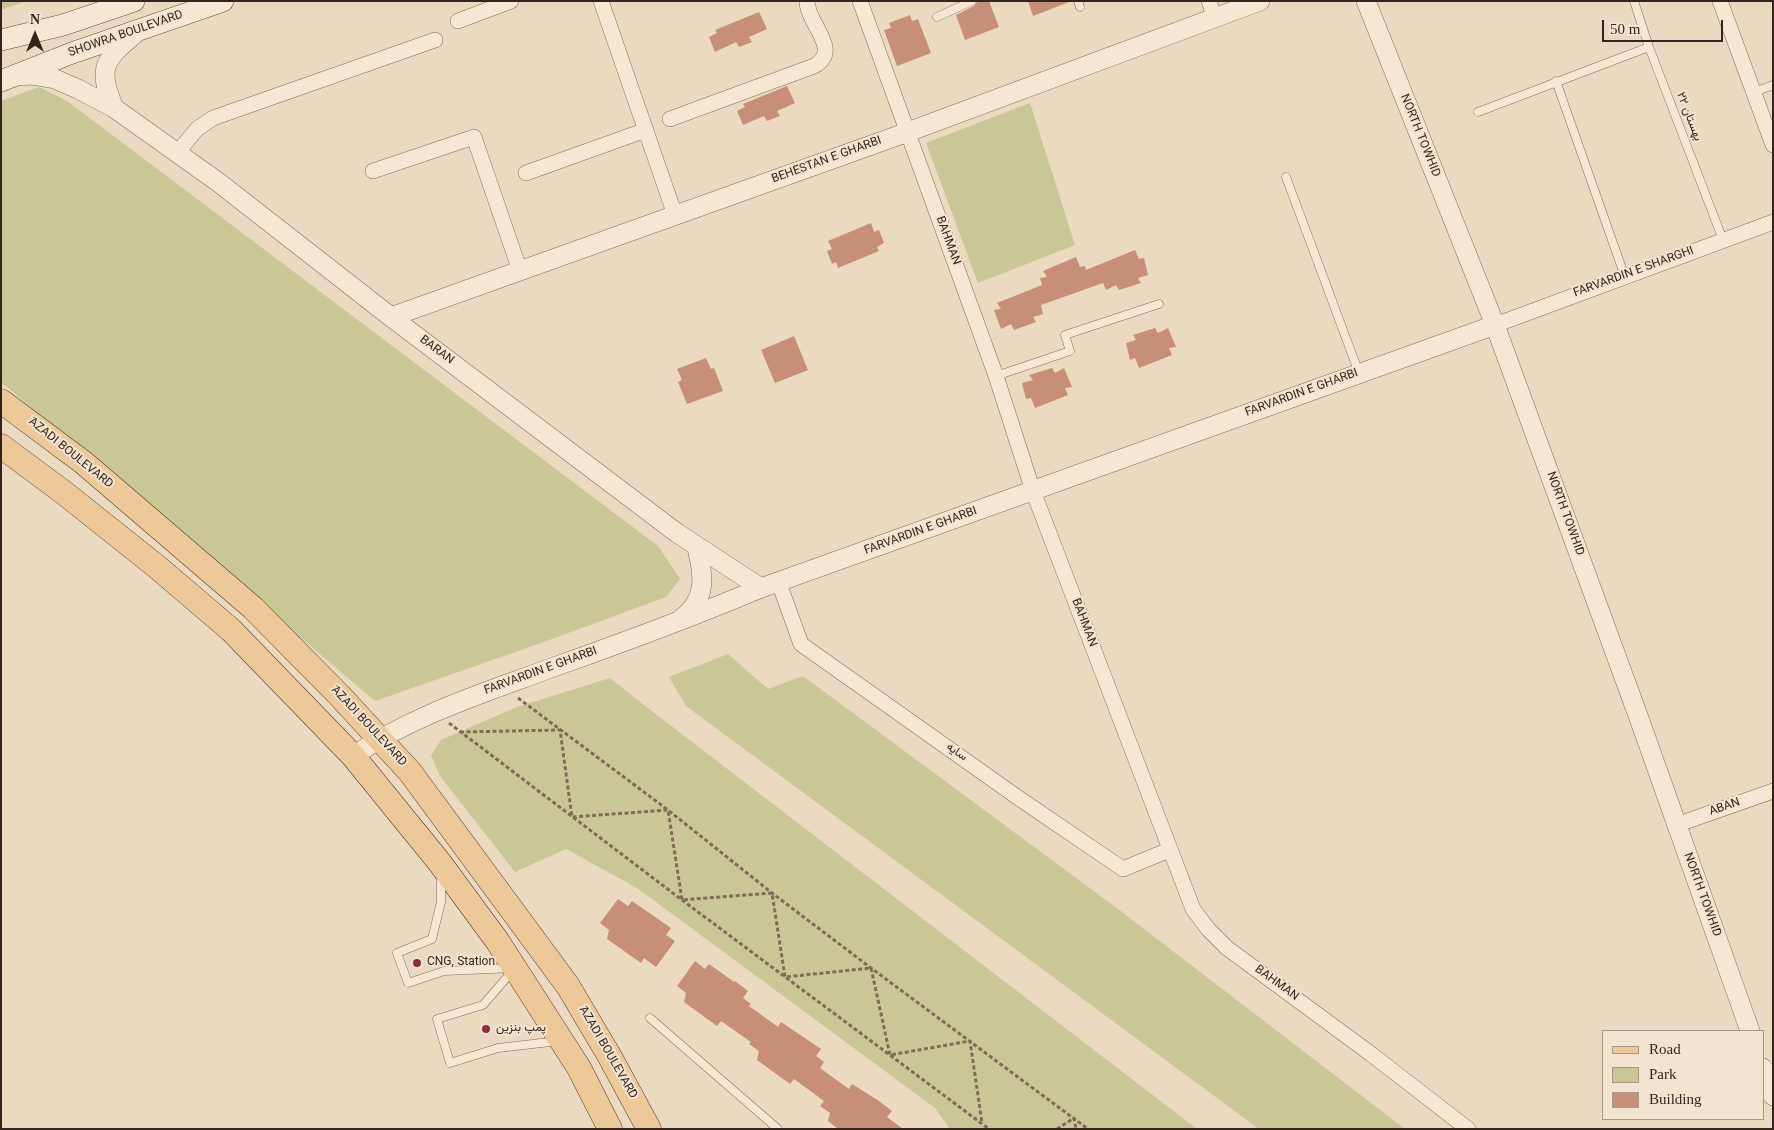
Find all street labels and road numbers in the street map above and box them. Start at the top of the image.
street label: SHOWRA BOULEVARD [67,9,185,61]
street label: بهستان ۲۲ [1672,90,1704,144]
street label: NORTH TOWHID [1396,92,1442,180]
street label: BEHESTAN E GHARBI [770,134,884,188]
street label: BAHMAN [932,215,962,267]
street label: FARVARDIN E SHARGHI [1572,244,1696,302]
street label: ‌‌BARAN [416,333,456,369]
street label: FARVARDIN E GHARBI [1244,367,1360,421]
street label: َAZADI BOULEVARD [25,416,115,492]
street label: NORTH TOWHID [1542,470,1586,558]
street label: FARVARDIN E GHARBI [863,505,979,559]
street label: BAHMAN [1067,597,1099,649]
street label: FARVARDIN E GHARBI [483,645,599,699]
street label: َAZADI BOULEVARD [327,684,409,770]
street label: سایه [943,741,969,765]
street label: ABAN [1708,796,1742,820]
street label: NORTH TOWHID [1679,851,1723,939]
street label: BAHMAN [1251,963,1301,1005]
street label: َAZADI BOULEVARD [575,1004,639,1102]

